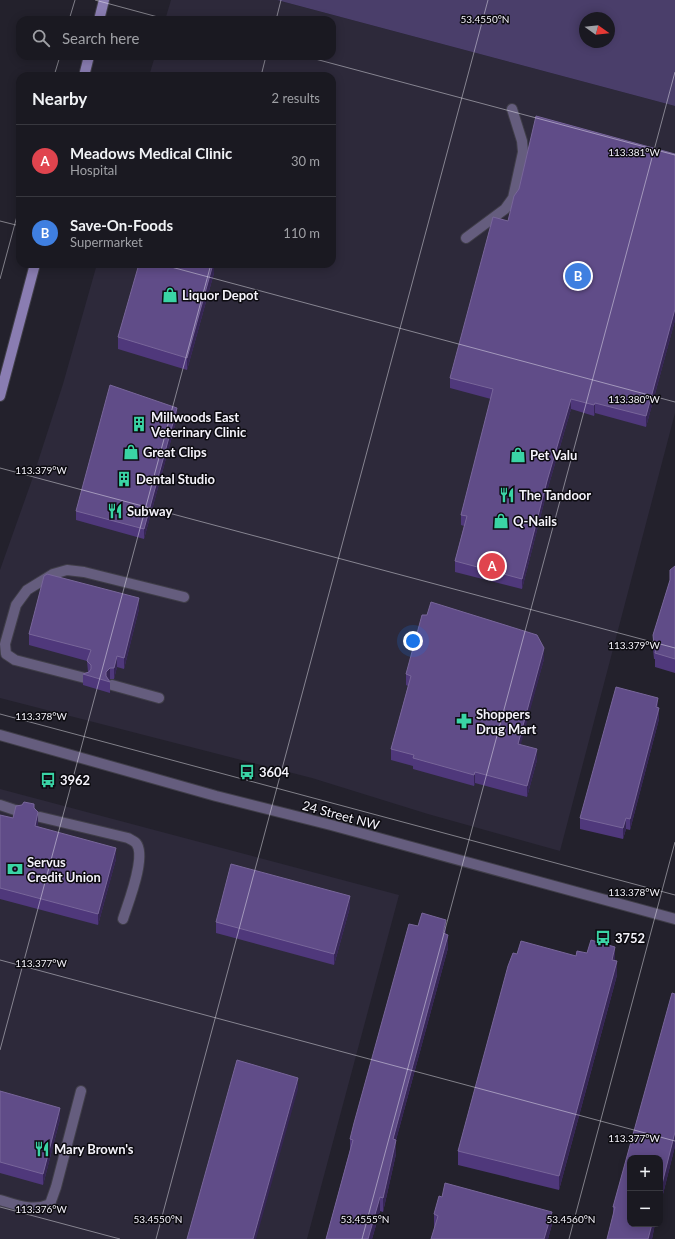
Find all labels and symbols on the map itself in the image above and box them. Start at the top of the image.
north arrow [579,12,615,48]
text: 53.4550°N [461,13,509,25]
text: 113.381°W [608,146,660,158]
pin: B [565,261,591,291]
shop icon: Liquor Depot [161,286,179,304]
place label: Liquor Depot [182,287,258,303]
text: 113.380°W [608,393,660,405]
place label: Millwoods East Veterinary Clinic [150,409,247,440]
building icon: Millwoods East Veterinary Clinic [130,415,148,433]
shop icon: Great Clips [122,443,140,461]
place label: Great Clips [143,444,207,460]
shop icon: Pet Valu [509,446,527,464]
place label: Pet Valu [530,447,577,463]
text: 113.379°W [15,464,67,476]
building icon: Dental Studio [115,470,133,488]
place label: Dental Studio [136,471,216,487]
restaurant icon: The Tandoor [498,486,516,504]
place label: The Tandoor [519,487,591,503]
restaurant icon: Subway [106,502,124,520]
place label: Subway [127,503,172,519]
shop icon: Q-Nails [492,512,510,530]
place label: Q-Nails [513,513,557,529]
pin: A [479,551,505,581]
your location [403,631,423,651]
text: 113.379°W [608,639,660,651]
place label: Shoppers Drug Mart [476,706,537,737]
text: 113.378°W [15,710,67,722]
pharmacy icon: Shoppers Drug Mart [455,712,473,730]
bus stop icon: 3604 [238,763,256,781]
place label: 3604 [259,764,290,780]
bus stop icon: 3962 [39,771,57,789]
place label: 3962 [60,772,90,788]
street label: 24 Street NW [301,797,382,833]
place label: Servus Credit Union [27,854,101,885]
bank icon: Servus Credit Union [6,860,24,878]
text: 113.378°W [608,886,660,898]
bus stop icon: 3752 [594,929,612,947]
place label: 3752 [615,930,645,946]
text: 113.377°W [15,957,67,969]
text: 113.377°W [608,1132,660,1144]
restaurant icon: Mary Brown's [33,1140,51,1158]
place label: Mary Brown's [54,1141,134,1157]
text: 113.376°W [15,1203,67,1215]
text: 53.4550°N [134,1213,182,1225]
text: 53.4555°N [341,1213,389,1225]
text: 53.4560°N [547,1213,595,1225]

